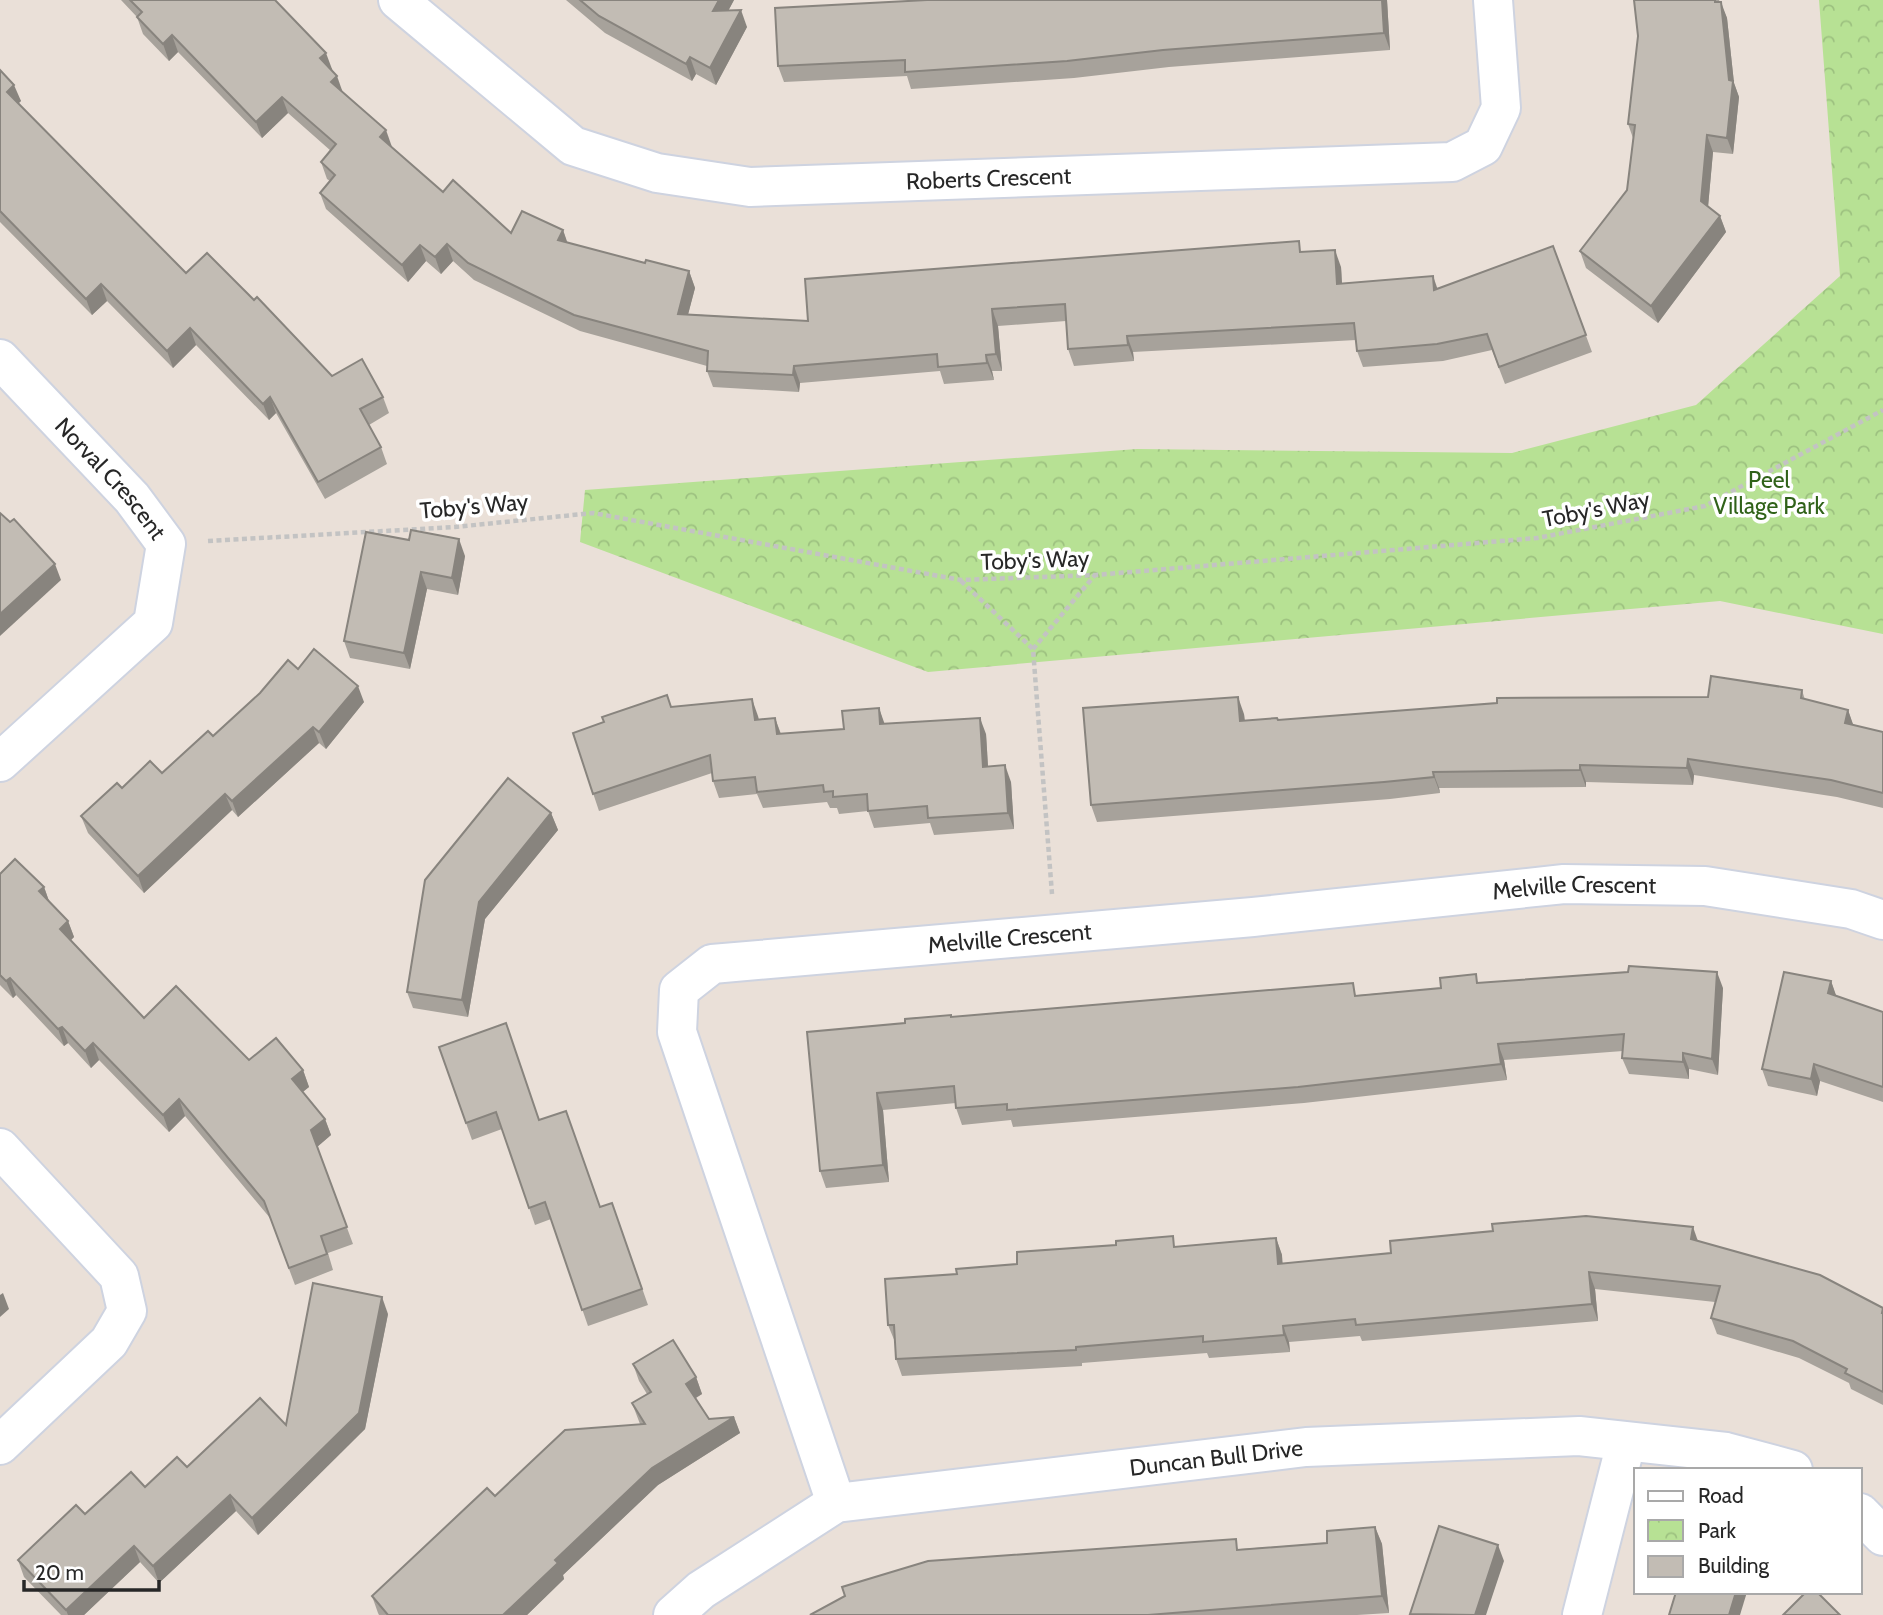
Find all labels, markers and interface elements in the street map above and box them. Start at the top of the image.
street label: Roberts Crescent [906,162,1072,195]
street label: Norval Crescent [49,412,172,545]
park label: Peel Village Park [1713,466,1826,520]
street label: Toby's Way [1540,485,1652,533]
street label: Toby's Way [419,487,530,525]
street label: Toby's Way [980,544,1090,576]
street label: Melville Crescent [1491,870,1657,906]
street label: Melville Crescent [927,917,1093,959]
street label: Duncan Bull Drive [1128,1433,1305,1482]
legend [1634,1468,1862,1594]
text: Road [1698,1483,1744,1508]
text: Park [1698,1518,1736,1543]
scale bar [24,1548,159,1592]
text: Building [1698,1553,1770,1578]
text: 20 m [35,1560,84,1585]

